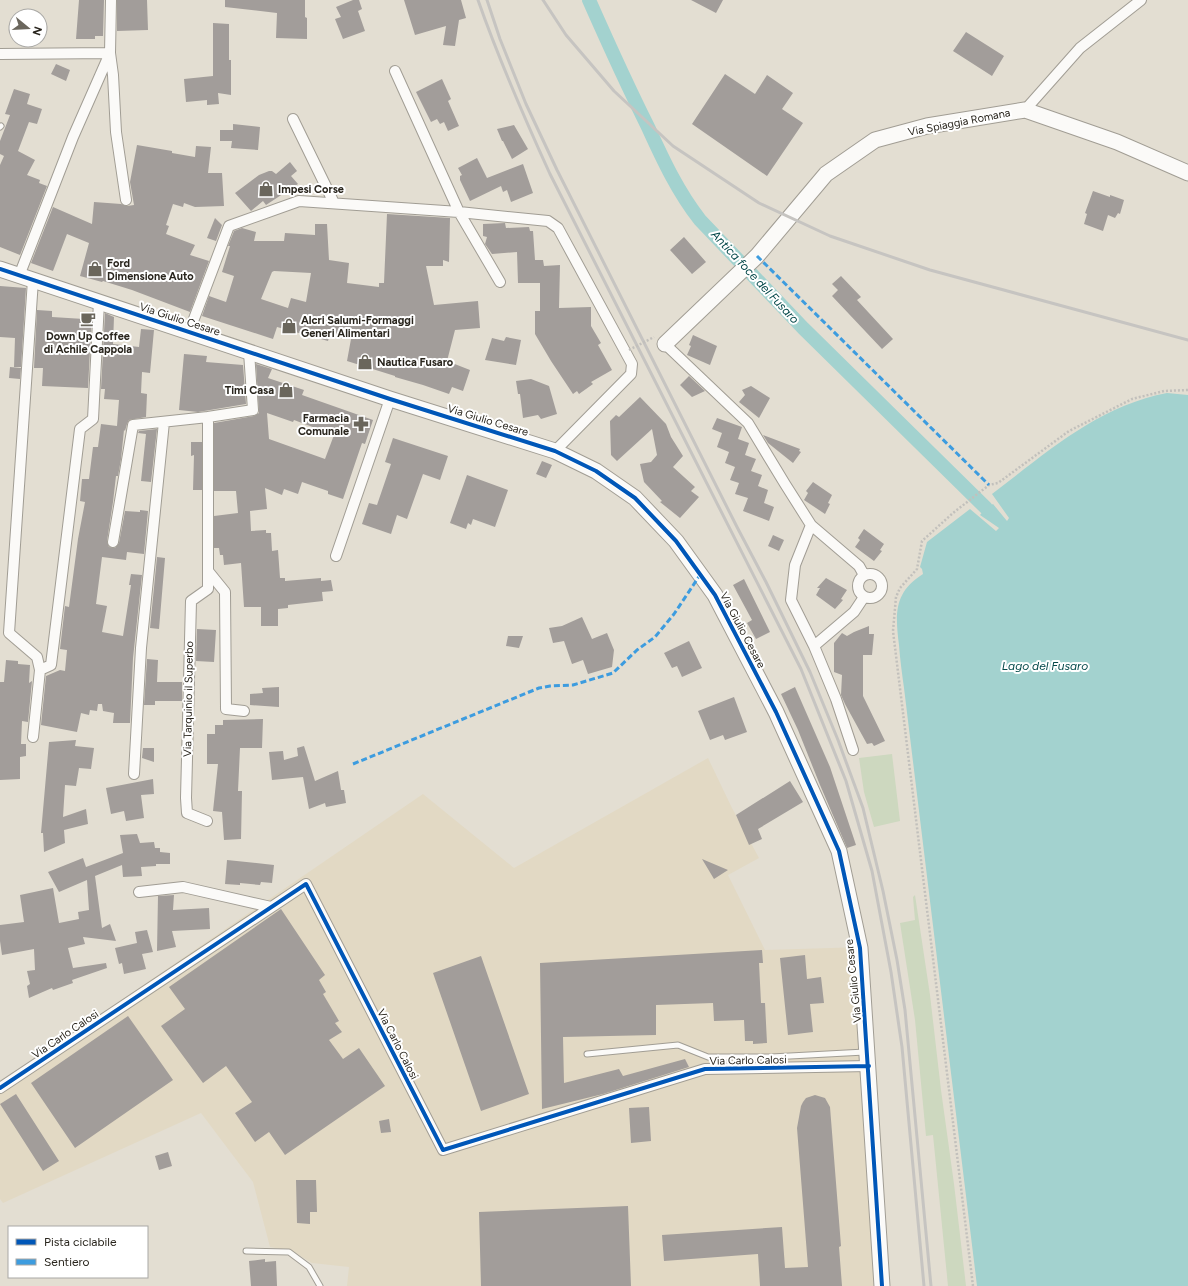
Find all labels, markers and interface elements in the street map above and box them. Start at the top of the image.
north arrow [8,8,48,48]
text: N [30,25,45,37]
street label: Via Spiaggia Romana [907,106,1011,139]
shop icon: Impesi Corse [257,180,275,198]
place label: Impesi Corse [278,183,344,196]
water label: Antica foce del Fusaro [707,227,802,327]
place label: Ford Dimensione Auto [107,257,194,283]
shop icon: Ford Dimensione Auto [86,260,104,278]
street label: Via Giulio Cesare [138,300,222,339]
cafe icon: Down Up Coffee di Achile Cappola [79,310,97,328]
place label: Alcri Salumi-Formaggi Generi Alimentari [301,314,414,340]
shop icon: Alcri Salumi-Formaggi Generi Alimentari [280,317,298,335]
place label: Down Up Coffee di Achile Cappola [44,330,132,356]
shop icon: Nautica Fusaro [356,353,374,371]
place label: Nautica Fusaro [377,356,454,369]
shop icon: Timi Casa [277,381,295,399]
place label: Timi Casa [225,384,274,397]
street label: Via Giulio Cesare [446,402,530,439]
place label: Farmacia Comunale [298,412,349,438]
pharmacy icon: Farmacia Comunale [352,415,370,433]
street label: Via Giulio Cesare [717,590,768,670]
street label: Via Tarquinio il Superbo [181,641,196,757]
water label: Lago del Fusaro [1002,659,1088,673]
street label: Via Giulio Cesare [843,938,864,1023]
street label: Via Carlo Calosi [30,1007,101,1061]
street label: Via Carlo Calosi [374,1007,421,1082]
street label: Via Carlo Calosi [709,1053,787,1068]
legend [8,1226,148,1278]
text: Pista ciclabile [44,1235,117,1249]
text: Sentiero [44,1255,90,1269]

